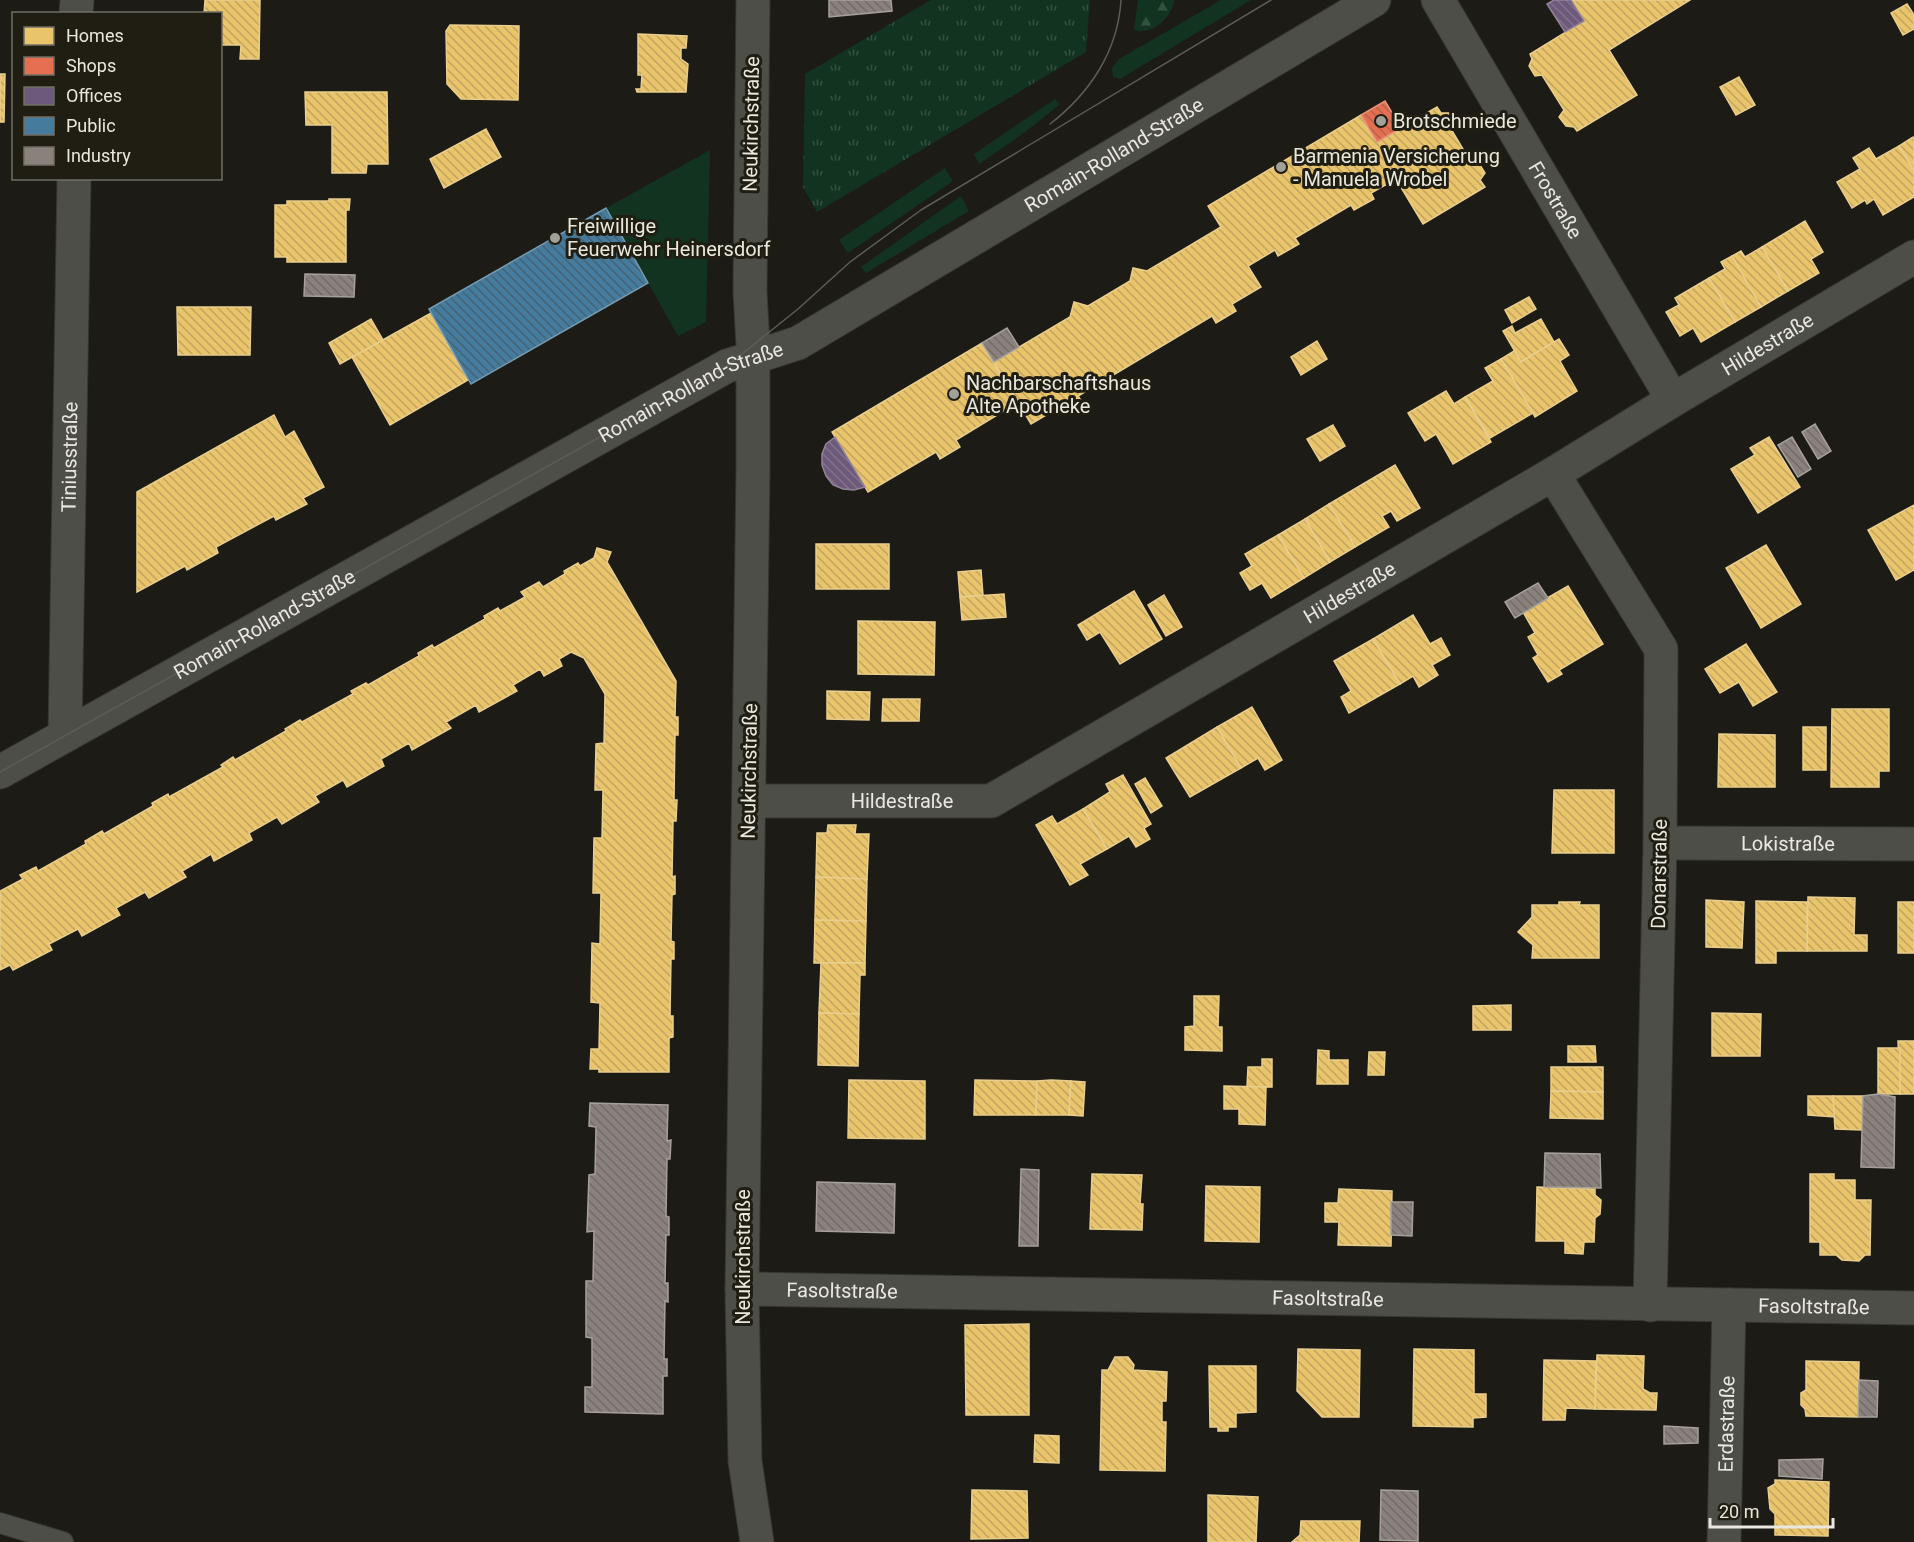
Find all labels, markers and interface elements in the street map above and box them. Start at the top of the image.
legend [12,12,222,180]
text: Homes [66,25,124,46]
text: Shops [66,55,116,76]
street label: Neukirchstraße [738,56,764,192]
text: Offices [66,85,122,106]
street label: Romain-Rolland-Straße [1020,92,1208,217]
place label: Brotschmiede [1393,109,1517,133]
marker: Brotschmiede [1374,114,1388,128]
text: Public [66,115,116,136]
place label: Barmenia Versicherung - Manuela Wrobel [1293,144,1500,191]
text: Industry [66,145,131,166]
street label: Frostraße [1524,157,1588,243]
marker: Barmenia Versicherung - Manuela Wrobel [1274,160,1288,174]
place label: Freiwillige Feuerwehr Heinersdorf [567,214,771,261]
marker: Freiwillige Feuerwehr Heinersdorf [548,231,562,245]
street label: Hildestraße [1717,307,1818,380]
street label: Romain-Rolland-Straße [594,337,786,448]
place label: Nachbarschaftshaus Alte Apotheke [966,371,1151,418]
marker: Nachbarschaftshaus Alte Apotheke [947,387,961,401]
street label: Tiniusstraße [57,401,82,513]
street label: Hildestraße [1299,556,1400,628]
street label: Romain-Rolland-Straße [170,564,359,684]
street label: Neukirchstraße [736,703,762,839]
street label: Hildestraße [851,789,953,813]
street label: Donarstraße [1646,819,1672,929]
street label: Lokistraße [1741,831,1835,856]
street label: Neukirchstraße [731,1189,755,1325]
street label: Fasoltstraße [786,1278,898,1304]
street label: Fasoltstraße [1272,1286,1384,1311]
street label: Fasoltstraße [1758,1293,1870,1319]
street label: Erdastraße [1713,1375,1740,1473]
scale bar [1710,1491,1833,1529]
text: 20 m [1719,1501,1759,1522]

